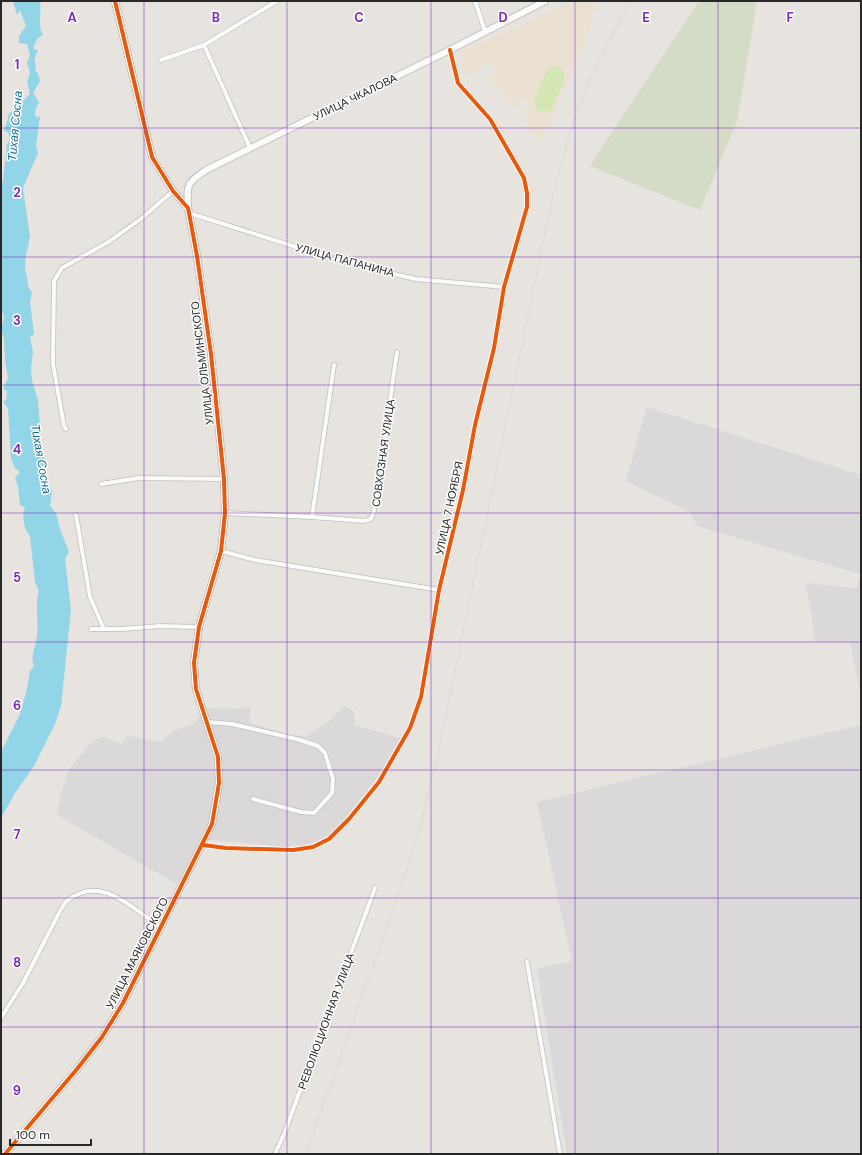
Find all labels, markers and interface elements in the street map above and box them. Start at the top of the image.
text: A [67,9,77,26]
text: B [212,9,220,26]
text: C [354,9,364,26]
text: D [498,9,508,26]
text: E [642,9,650,26]
text: F [786,9,794,26]
text: 1 [15,56,19,73]
street label: УЛИЦА ЧКАЛОВА [311,70,400,123]
water label: Тихая Сосна [4,90,26,162]
text: 2 [13,184,21,201]
street label: УЛИЦА ПАПАНИНА [294,240,397,280]
street label: УЛИЦА ОЛЬМИНСКОГО [187,300,217,426]
text: 3 [13,312,21,329]
street label: СОВХОЗНАЯ УЛИЦА [369,398,398,508]
water label: Тихая Сосна [27,423,55,495]
text: 4 [13,441,21,458]
street label: УЛИЦА 7 НОЯБРЯ [432,460,466,556]
text: 5 [13,569,21,586]
text: 6 [13,697,21,714]
text: 7 [14,826,21,843]
street label: УЛИЦА МАЯКОВСКОГО [103,895,171,1011]
street label: РЕВОЛЮЦИОННАЯ УЛИЦА [295,950,357,1091]
text: 8 [13,954,21,971]
text: 9 [13,1082,21,1099]
scale bar [10,1121,91,1147]
text: 100 m [16,1127,50,1143]

